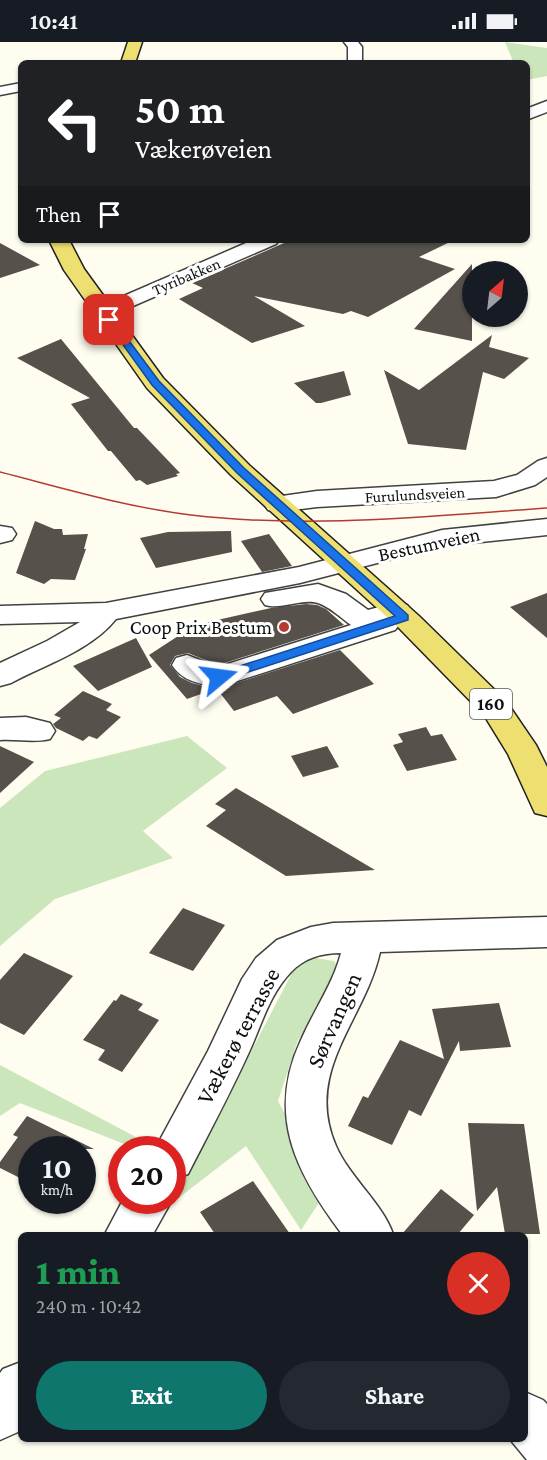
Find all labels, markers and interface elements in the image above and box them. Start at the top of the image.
text: 10:41 [30,9,78,34]
icon: left [36,84,114,162]
text: 50 m [135,85,225,132]
text: Vækerøveien [135,134,272,164]
icon: arrive [93,198,126,231]
text: Then [36,202,81,227]
street label: Tyribakken [150,254,224,299]
north arrow [462,261,528,327]
map controls [462,261,528,327]
pin [83,294,134,345]
icon: arrive [92,303,125,336]
street label: Furulundsveien [365,483,466,506]
street label: Bestumveien [376,522,482,566]
place label: Coop Prix Bestum [130,616,272,639]
marker: Coop Prix Bestum [277,620,291,634]
position arrow [187,645,251,709]
road number: 160 [470,689,512,719]
street label: Vækerø terrasse [190,963,285,1109]
street label: Sørvangen [301,968,367,1072]
speed limit sign: 20 [108,1136,186,1214]
text: 10 [42,1151,72,1184]
text: km/h [41,1182,73,1198]
text: 1 min [36,1252,120,1292]
button: close [447,1252,510,1315]
text: 240 m · 10:42 [36,1295,141,1317]
button: Exit [36,1361,267,1430]
button: Share [279,1361,510,1430]

